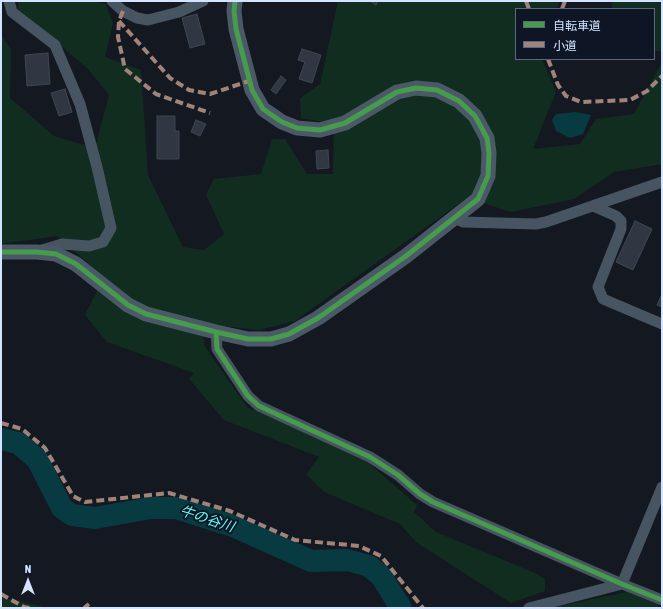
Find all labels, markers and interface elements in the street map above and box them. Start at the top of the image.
legend [515,8,655,60]
text: 自転車道 [553,19,601,33]
text: 小道 [553,39,577,53]
water label: 牛の谷川 [178,502,236,536]
north arrow [8,561,48,601]
text: N [25,563,31,575]

